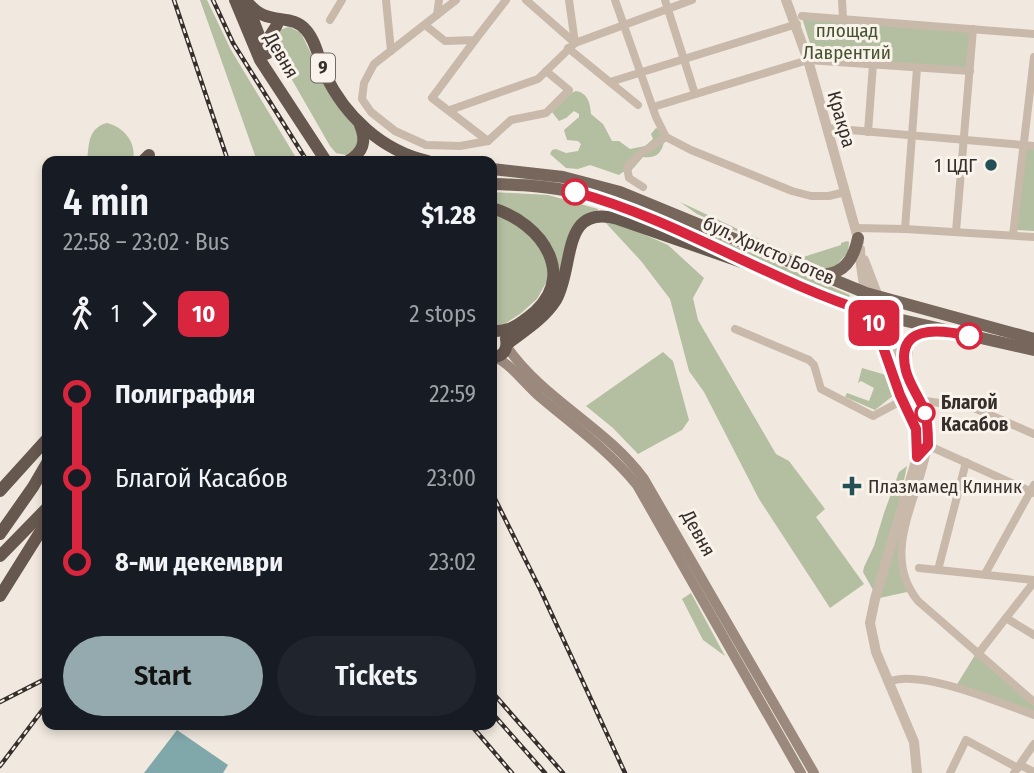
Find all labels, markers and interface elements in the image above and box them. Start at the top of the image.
park label: площад Лаврентий [803,19,891,64]
street label: Девня [259,27,304,82]
road number: 9 [311,54,335,82]
street label: Кракра [823,88,861,150]
place label: 1 ЦДГ [934,154,977,177]
marker: 1 ЦДГ [983,157,999,173]
text: 4 min [63,179,149,225]
unlabelled marker [562,179,588,205]
text: $1.28 [421,200,476,231]
street label: бул. Христо Ботев [700,211,838,290]
text: 22:58 – 23:02 · Bus [63,228,229,256]
icon: walk [63,295,101,333]
icon: forward [130,295,168,333]
text: 1 [111,300,120,328]
text: 10 [192,300,215,328]
text: 2 stops [409,300,476,328]
line badge: 10 [842,300,906,346]
text: 10 [862,309,886,337]
unlabelled marker [956,323,982,349]
text: Полиграфия [115,379,255,410]
text: 22:59 [429,380,476,408]
place label: Благой Касабов [941,391,1009,436]
marker: Благой Касабов [915,403,935,423]
text: Благой Касабов [115,463,288,494]
text: 23:00 [427,464,476,492]
place label: Плазмамед Клиник [868,475,1022,498]
marker: Плазмамед Клиник [842,476,862,496]
street label: Девня [676,505,721,560]
text: 8-ми декември [115,547,283,578]
text: 23:02 [429,548,476,576]
button: Start [63,636,263,716]
button: Tickets [277,636,476,716]

